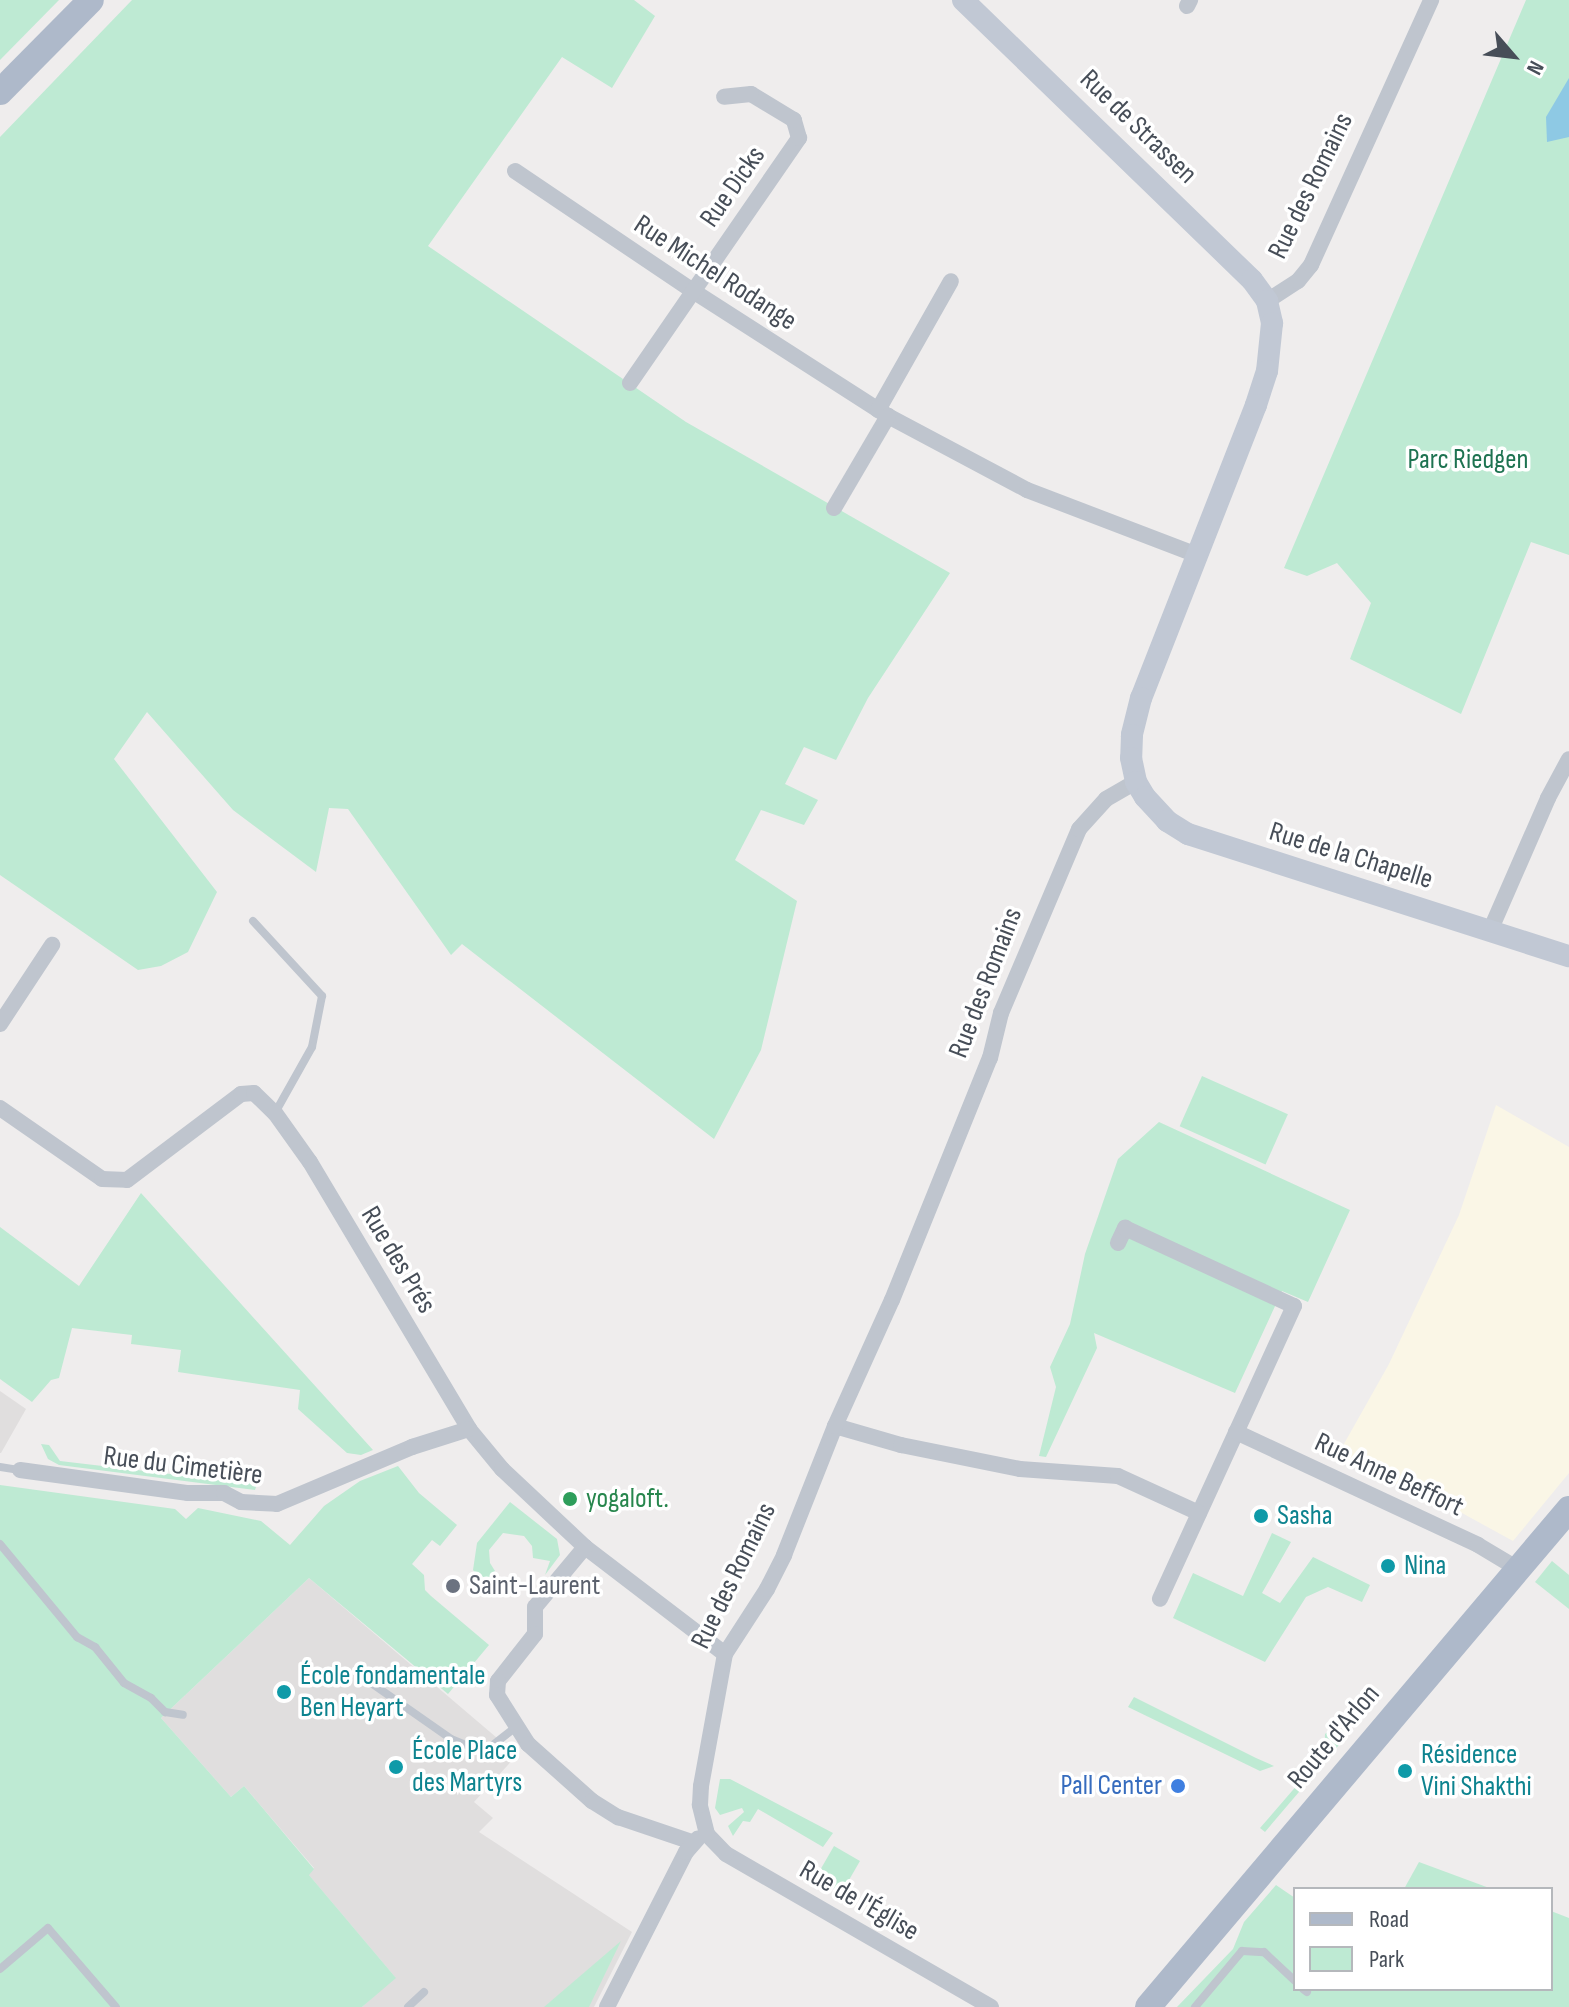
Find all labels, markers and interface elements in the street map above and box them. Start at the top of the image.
north arrow [1473,16,1553,96]
text: N [1520,56,1549,79]
street label: Rue de Strassen [1073,63,1203,191]
street label: Rue des Romains [1261,108,1361,264]
street label: Rue Dicks [693,140,773,234]
street label: Rue Michel Rodange [627,208,803,338]
park label: Parc Riedgen [1408,443,1528,477]
street label: Rue de la Chapelle [1265,815,1437,897]
street label: Rue des Romains [942,903,1030,1063]
street label: Rue des Prés [353,1201,443,1319]
street label: Rue Anne Beffort [1309,1426,1469,1524]
street label: Rue du Cimetière [102,1440,264,1492]
place label: yogaloft. [586,1482,669,1516]
marker: yogaloft. [561,1490,579,1508]
street label: Rue des Romains [684,1498,784,1654]
place label: Sasha [1277,1499,1333,1533]
marker: Sasha [1252,1507,1270,1525]
place label: Nina [1404,1549,1446,1583]
marker: Nina [1379,1557,1397,1575]
place label: Saint-Laurent [469,1569,600,1603]
marker: Saint-Laurent [444,1577,462,1595]
place label: École fondamentale Ben Heyart [300,1659,486,1725]
street label: Route d'Arlon [1281,1678,1387,1796]
marker: École fondamentale Ben Heyart [275,1683,293,1701]
place label: École Place des Martyrs [412,1734,522,1800]
place label: Résidence Vini Shakthi [1421,1738,1532,1804]
marker: École Place des Martyrs [387,1758,405,1776]
marker: Résidence Vini Shakthi [1396,1762,1414,1780]
place label: Pall Center [1061,1769,1162,1803]
marker: Pall Center [1169,1777,1187,1795]
street label: Rue de l'Église [793,1853,925,1949]
legend [1293,1887,1553,1991]
text: Road [1369,1905,1409,1934]
text: Park [1369,1945,1404,1974]

